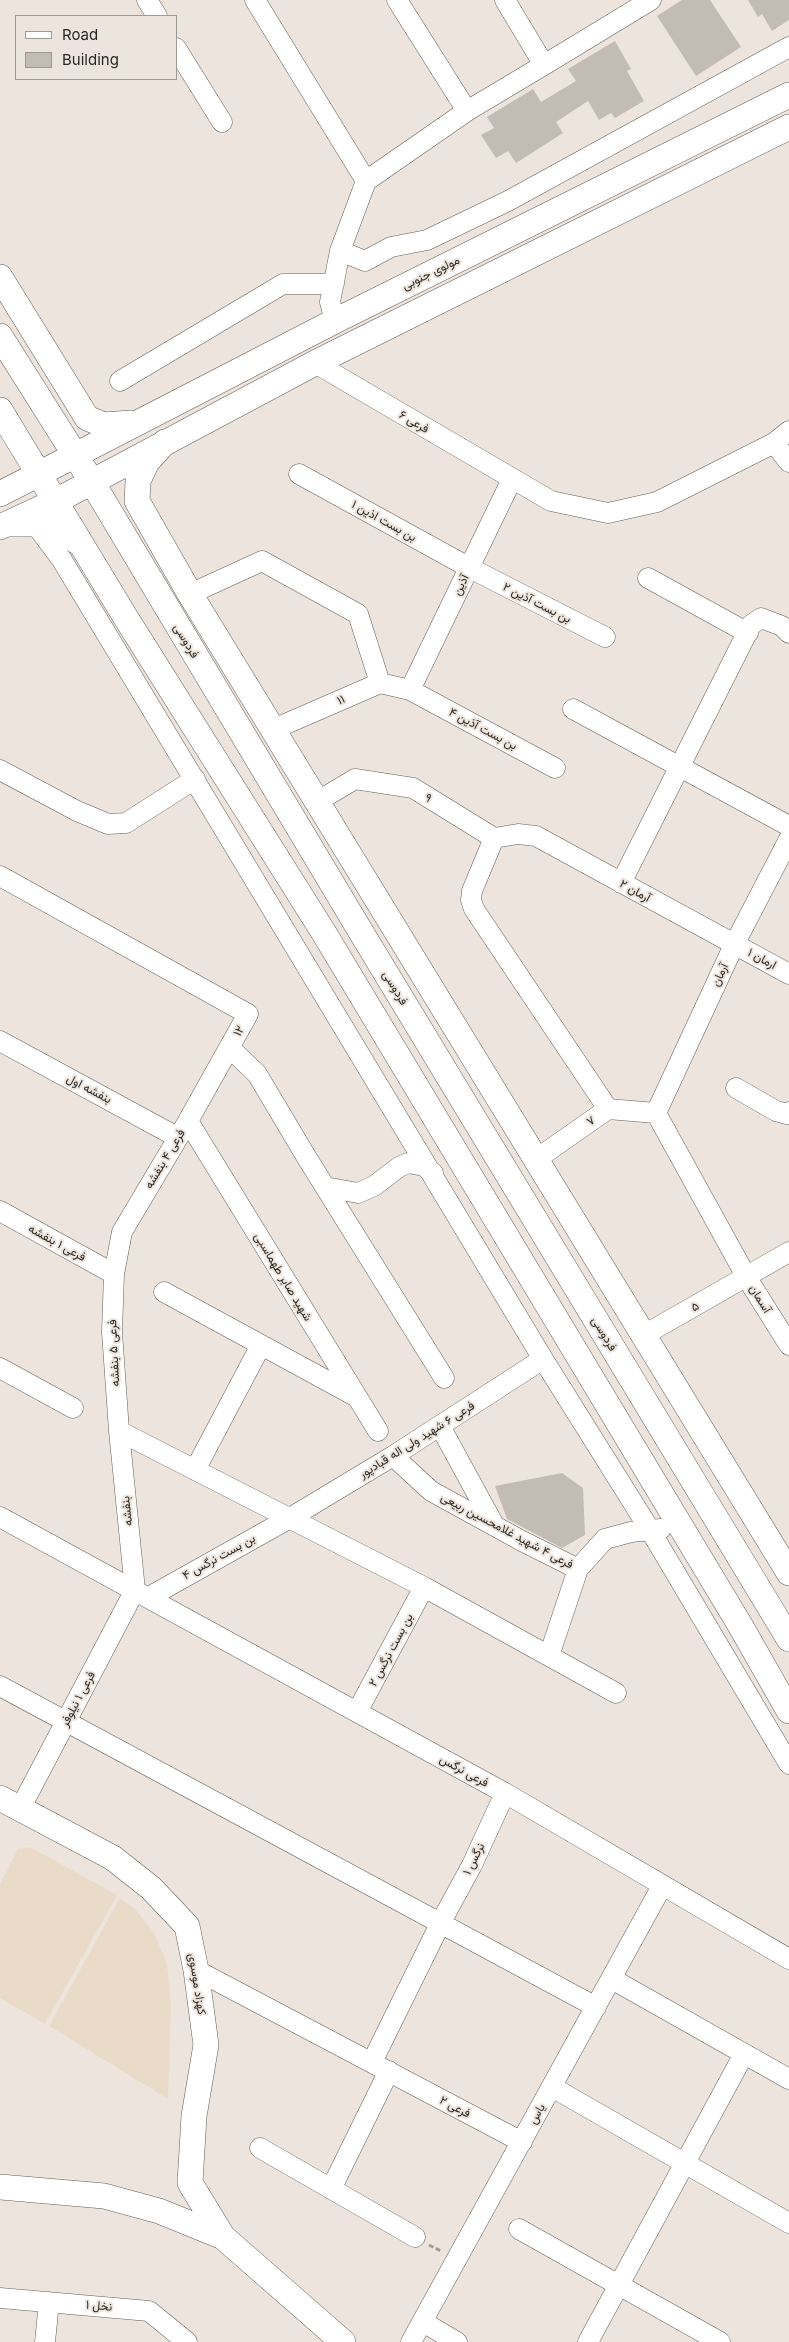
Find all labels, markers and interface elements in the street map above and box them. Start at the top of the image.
legend [15,15,178,80]
text: Road [62,25,98,44]
text: Building [62,50,119,69]
street label: مولوی جنوبی [400,253,462,293]
street label: فرعی ۶ [396,407,432,437]
street label: بن بست اذین ۱ [349,497,419,545]
street label: آذین [450,572,472,598]
street label: بن بست آذین ۲ [500,580,574,626]
street label: فردوسی [170,621,202,661]
street label: ۱۱ [335,692,347,708]
street label: بن بست آذین ۴ [446,705,520,753]
street label: ۹ [422,790,434,806]
street label: آرمان ۲ [617,877,653,905]
street label: ارمان ۱ [745,945,779,973]
street label: آرمان [708,961,732,989]
street label: فردوسی [379,968,411,1008]
street label: ۱۲ [230,1023,248,1039]
street label: بنفشه اول [64,1071,114,1107]
street label: ۷ [584,1113,598,1129]
street label: فرعی ۴ بنفشه [142,1127,188,1191]
street label: فرعی ۱ بنفشه [26,1221,88,1265]
street label: شهید صابر طهماسبی [251,1230,315,1324]
street label: آسمان [746,1282,774,1316]
street label: ۵ [688,1299,702,1315]
street label: فردوسی [588,1314,620,1354]
street label: فرعی ۵ بنفشه [105,1319,123,1387]
street label: فرعی ۶ شهید ولی اله قبادپور [357,1399,477,1481]
street label: فرعی ۴ شهید غلامحسین ربیعی [438,1490,576,1572]
street label: بنفشه [118,1495,136,1527]
street label: بن بست نرگس ۴ [180,1531,258,1583]
street label: بن بست نرگس ۲ [366,1611,416,1689]
street label: فرعی ۱ نیلوفر [57,1669,99,1729]
street label: فرعی نرگس [437,1752,491,1790]
street label: نرگس ۱ [460,1841,488,1877]
street label: کهزاد موسوی [185,1952,209,2016]
street label: فرعی ۲ [437,2093,473,2121]
street label: یاس [526,2101,548,2127]
street label: نخل ۱ [85,2298,113,2314]

